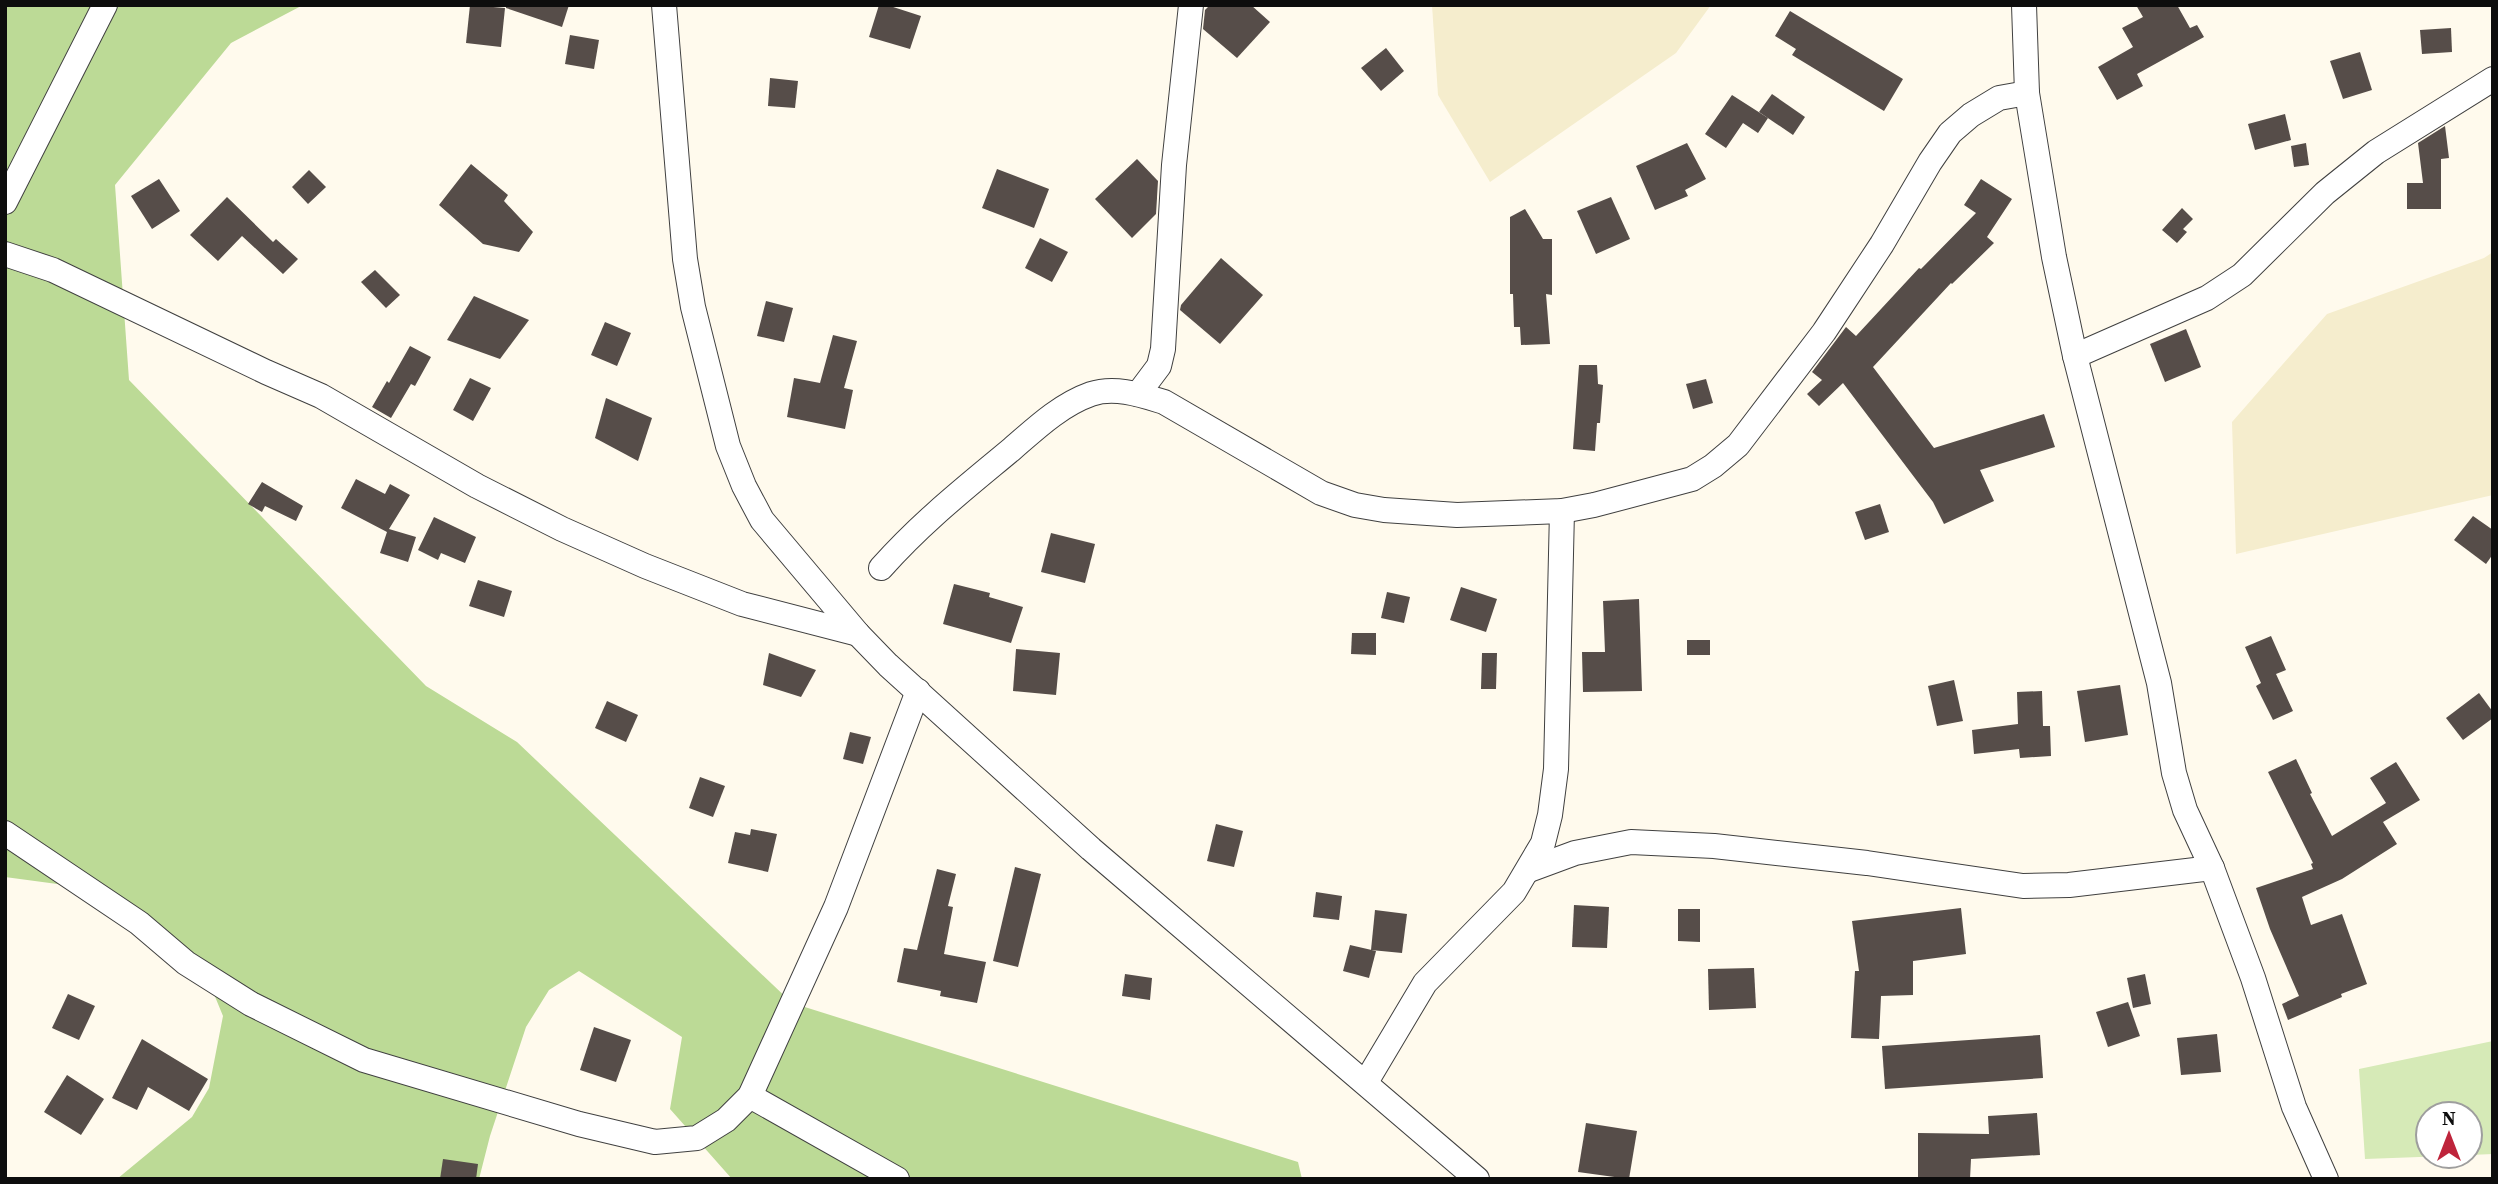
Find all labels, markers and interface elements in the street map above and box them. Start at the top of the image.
north arrow [2414,1100,2484,1170]
text: N [2442,1105,2456,1131]

